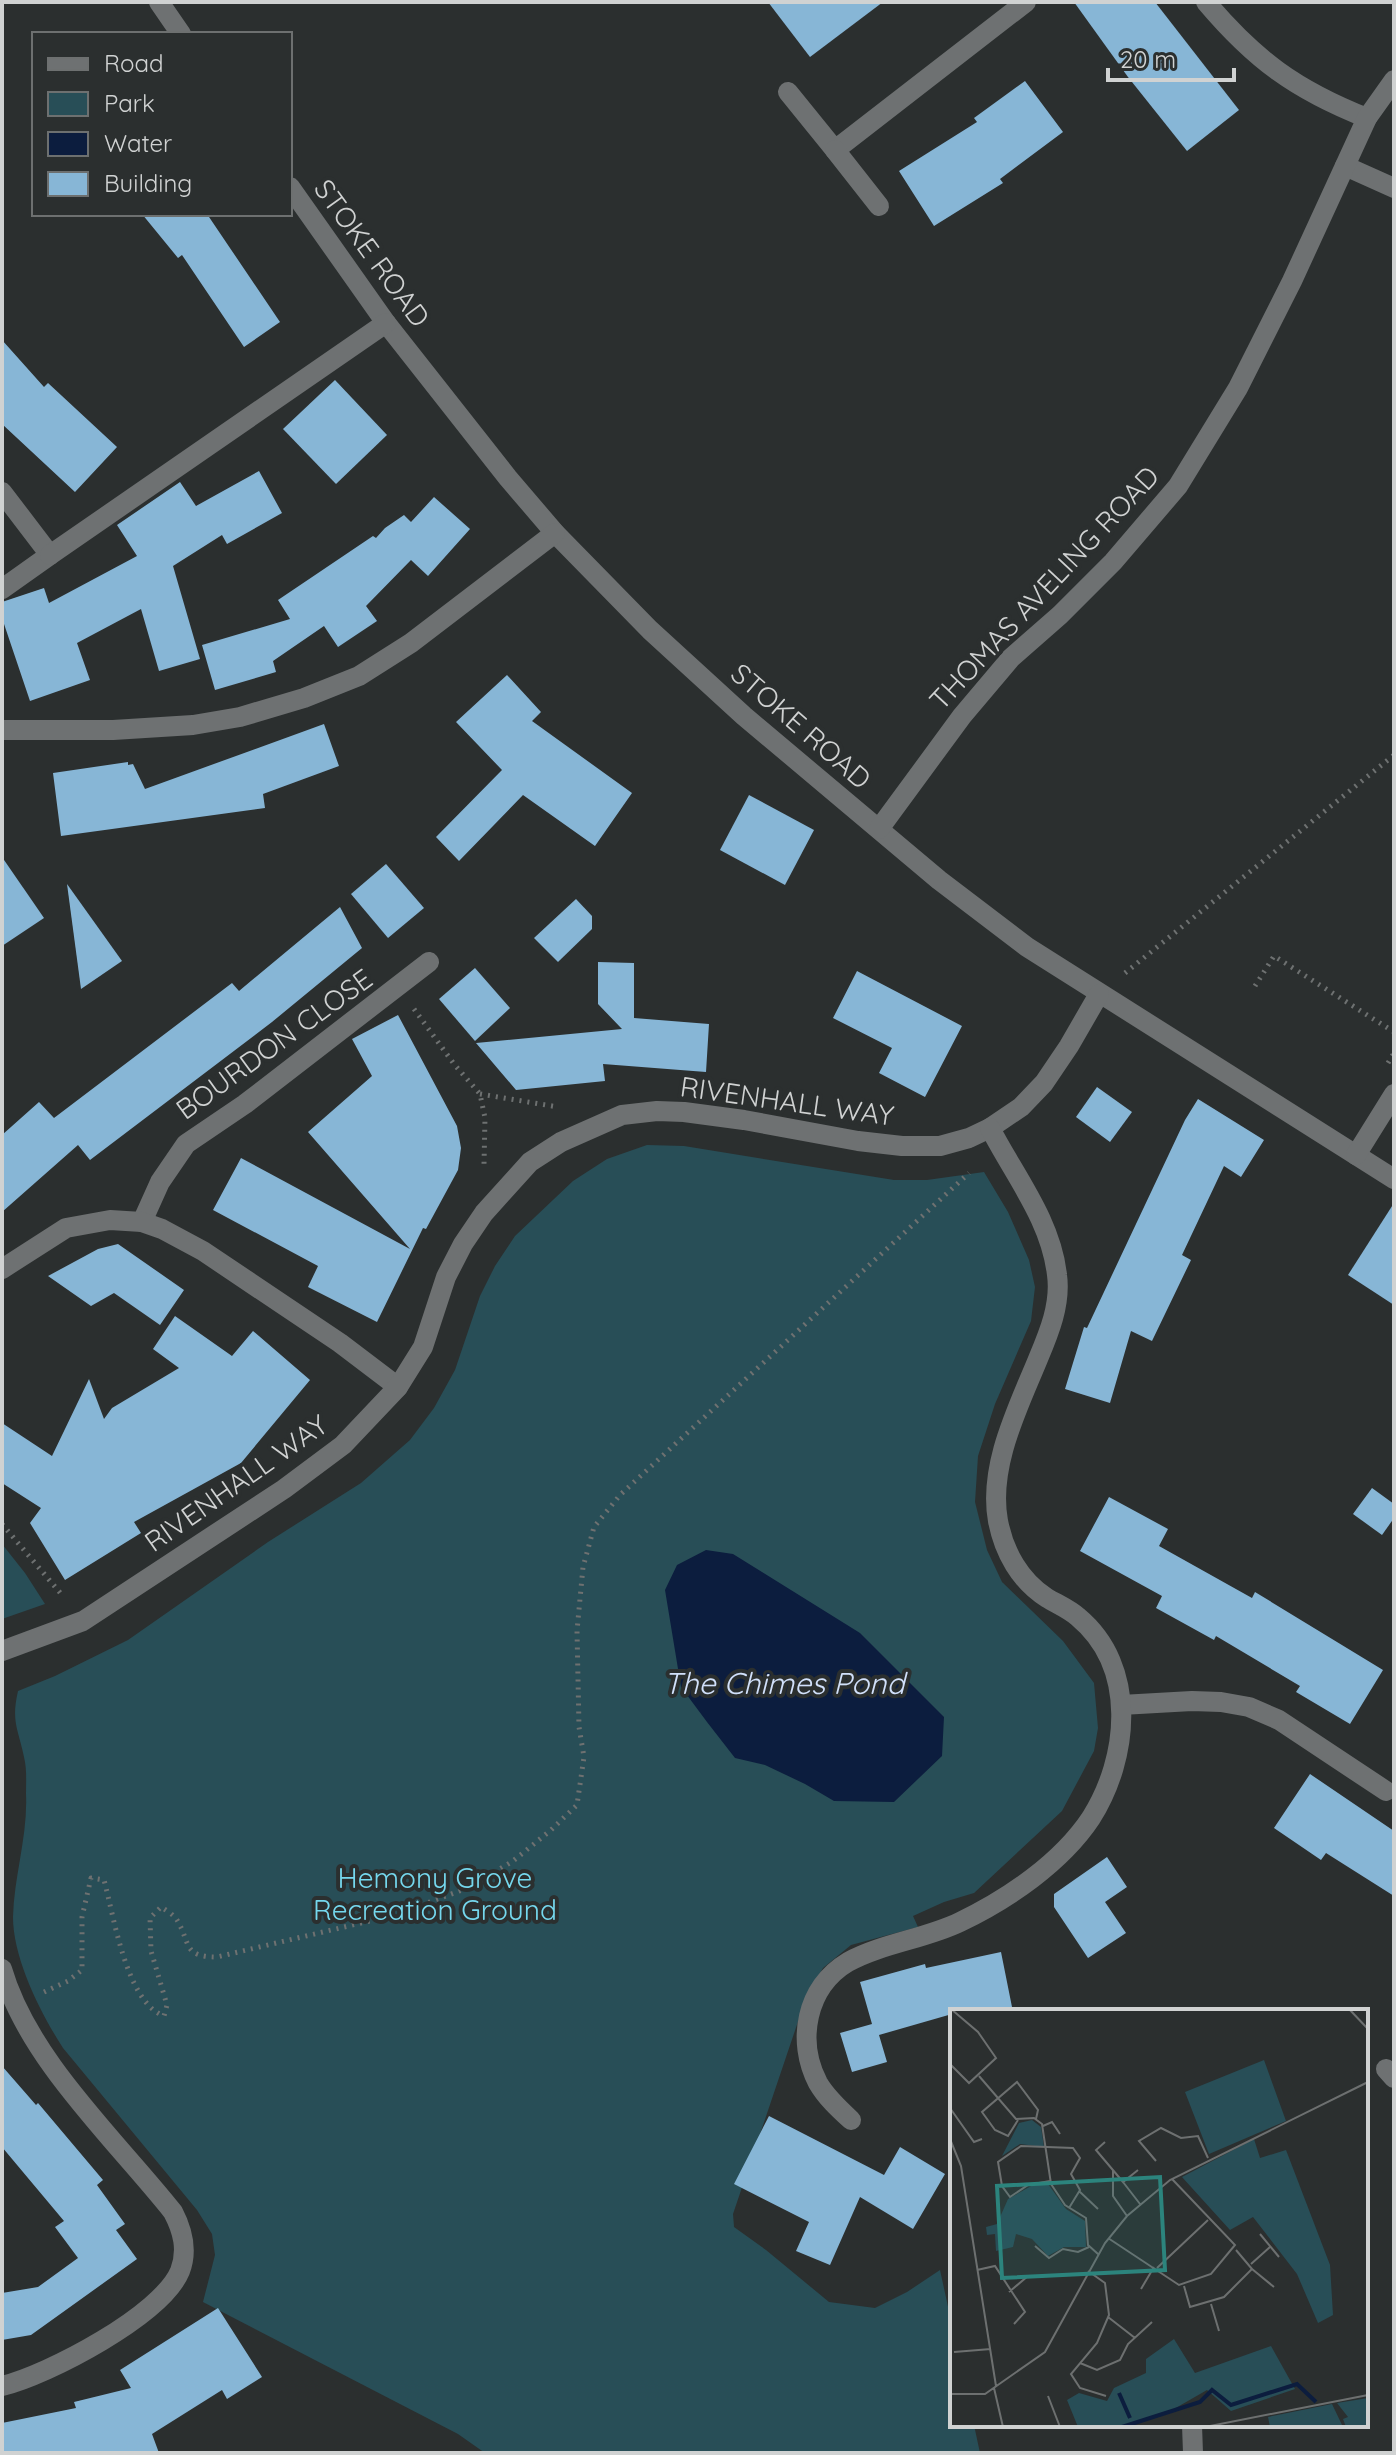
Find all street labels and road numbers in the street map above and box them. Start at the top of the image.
street label: STOKE ROAD [307,172,438,333]
street label: THOMAS AVELING ROAD [921,458,1166,717]
street label: STOKE ROAD [724,655,878,796]
street label: BOURDON CLOSE [169,961,379,1127]
street label: RIVENHALL WAY [678,1068,896,1133]
street label: RIVENHALL WAY [137,1406,334,1559]

